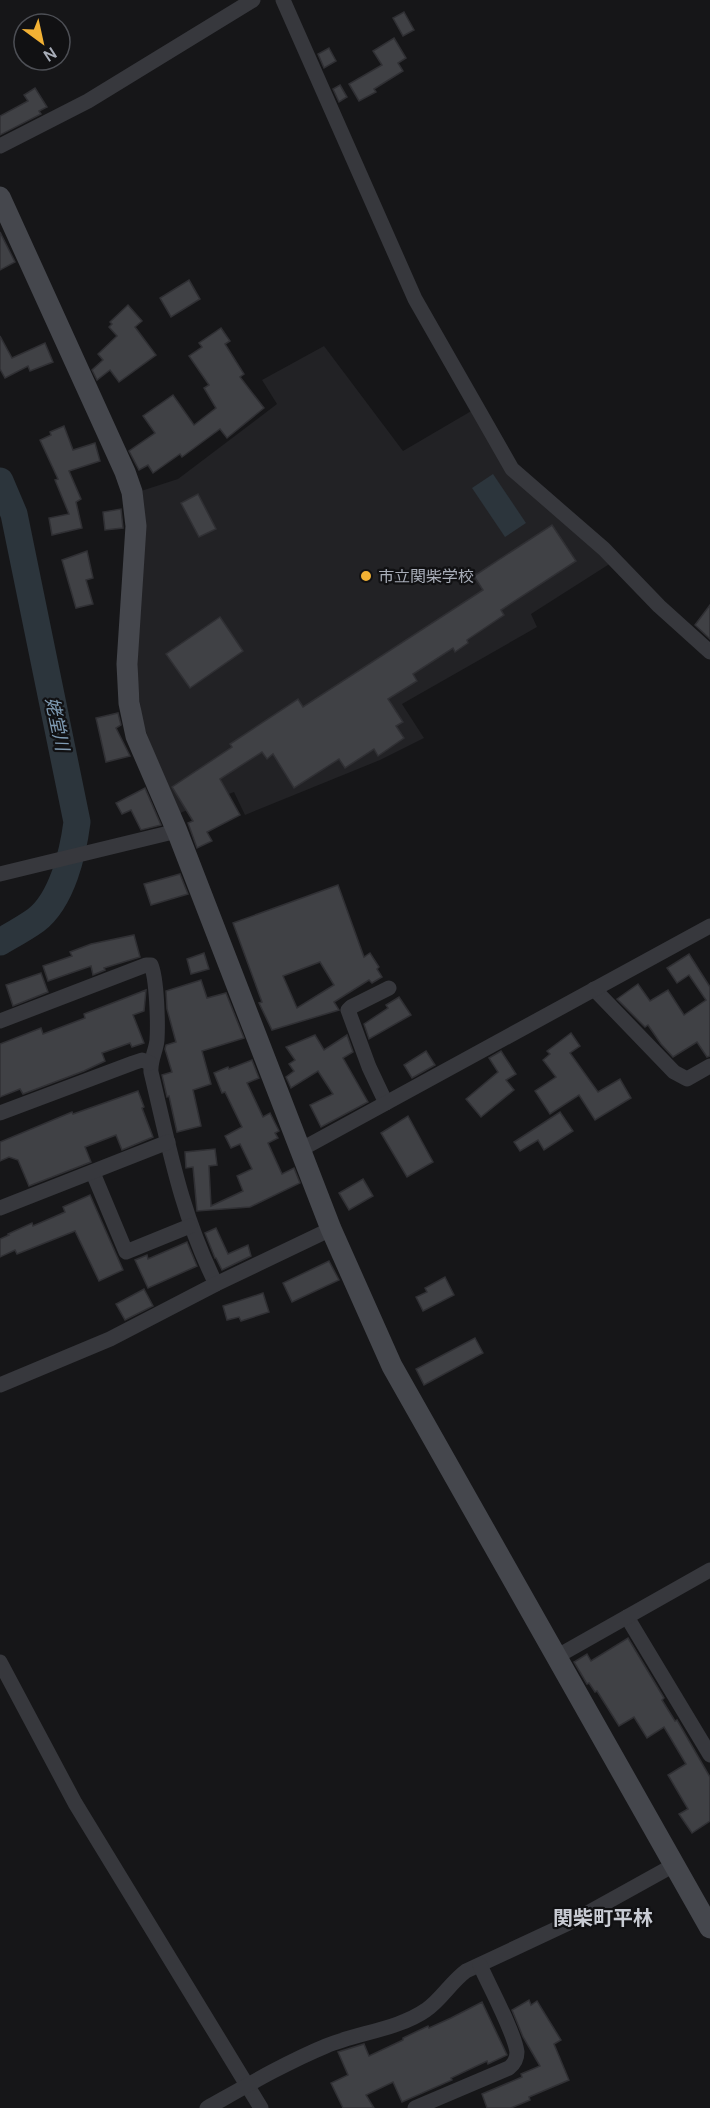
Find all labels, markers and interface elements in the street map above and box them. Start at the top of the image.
north arrow [12,12,72,72]
text: N [39,42,61,67]
place label: 市立関柴学校 [378,565,474,587]
marker: 市立関柴学校 [359,569,373,583]
water label: 姥堂川 [41,695,76,755]
district label: 関柴町平林 [553,1904,653,1931]

